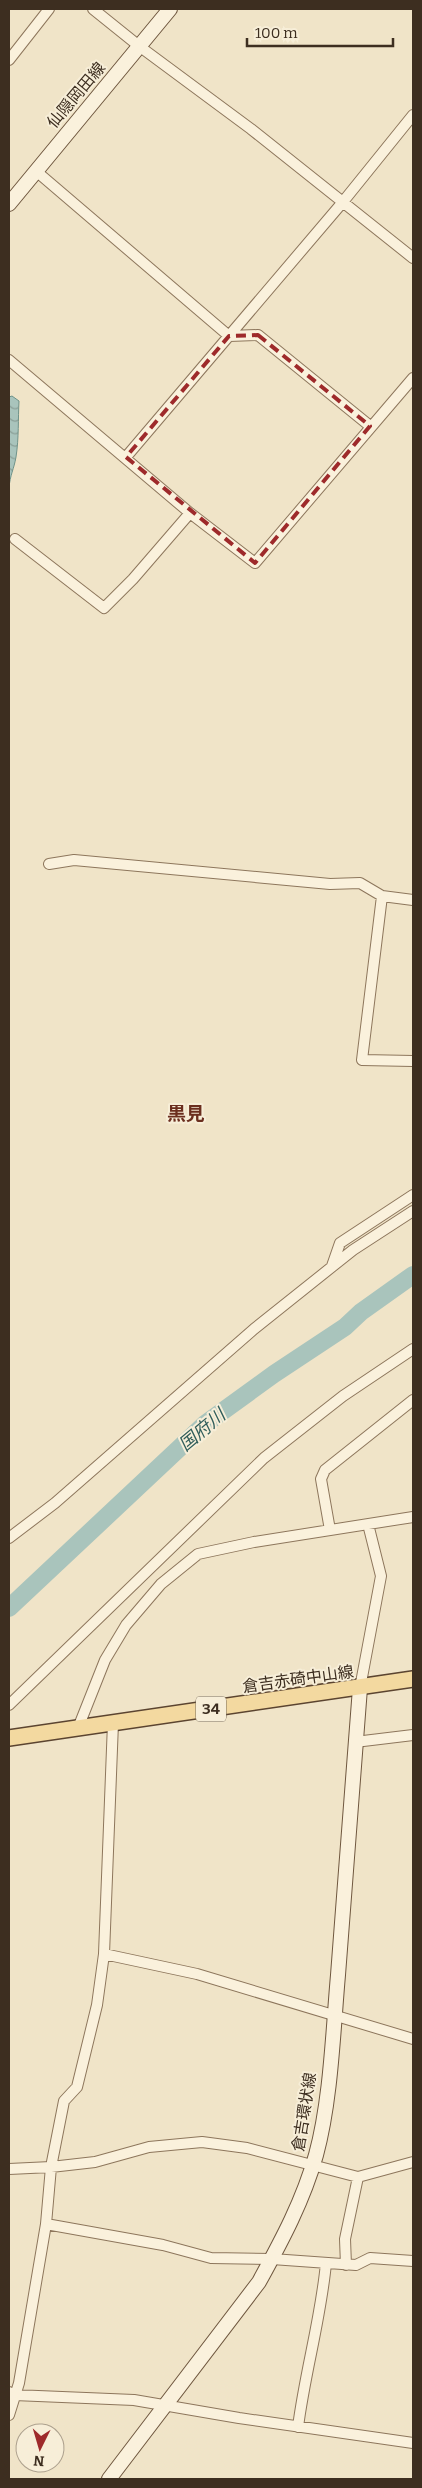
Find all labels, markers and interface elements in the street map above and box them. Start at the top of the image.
scale bar [247,15,393,47]
text: 100 m [255,24,298,42]
street label: 仙隠岡田線 [43,58,109,132]
district label: 黒見 [167,1102,205,1125]
water label: 国府川 [174,1403,231,1456]
street label: 倉吉赤碕中山線 [241,1662,355,1696]
road number: 34 [196,1696,226,1722]
street label: 倉吉環状線 [288,2071,320,2153]
north arrow [15,2423,65,2473]
text: N [33,2451,45,2469]

